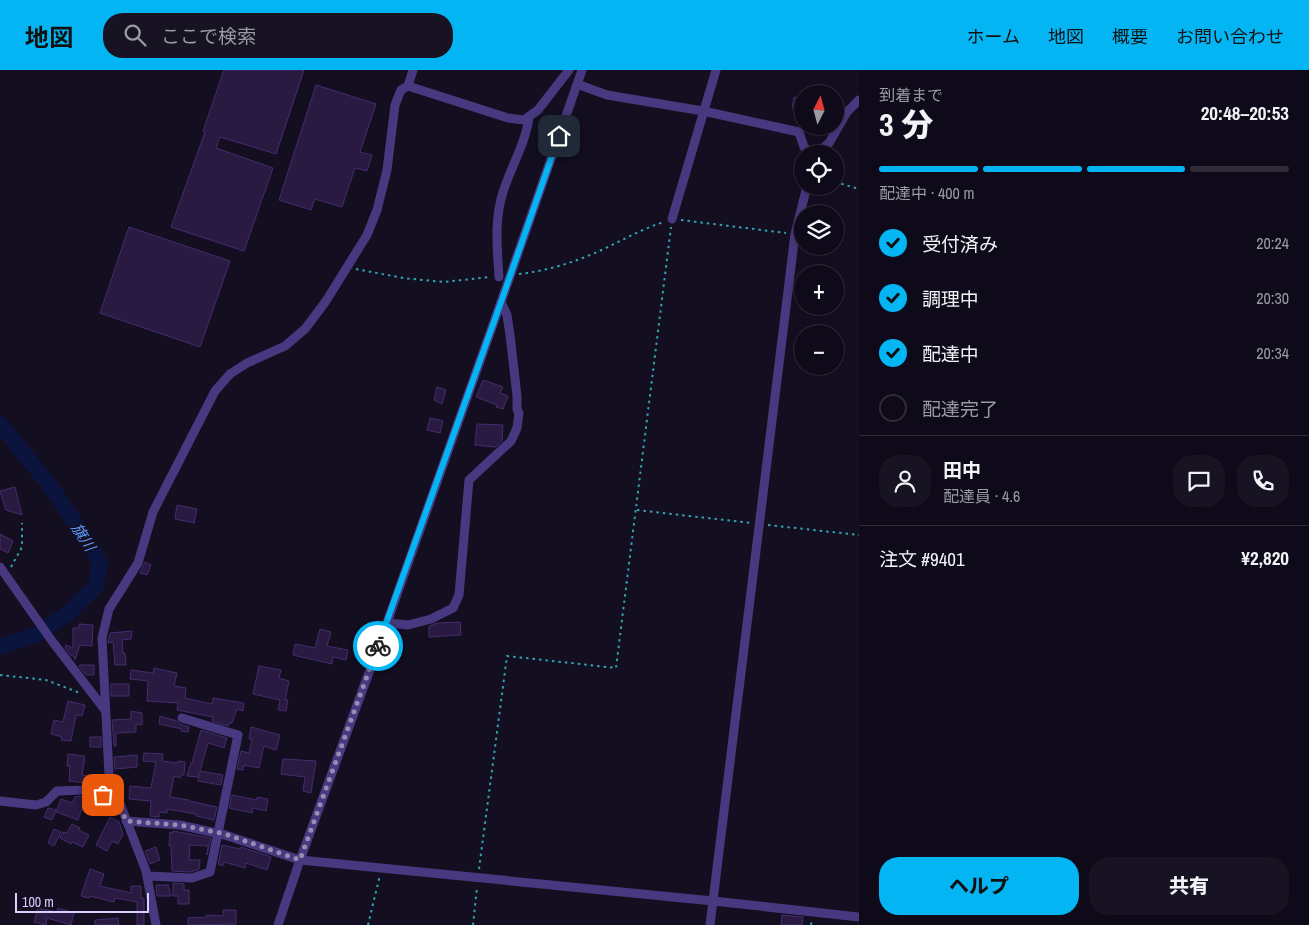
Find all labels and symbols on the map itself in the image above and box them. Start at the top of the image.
north arrow [794,85,844,135]
pin [538,115,580,157]
water label: 旗川 [66,518,101,557]
courier [353,621,403,671]
pin [82,774,124,816]
scale bar [15,890,149,913]

